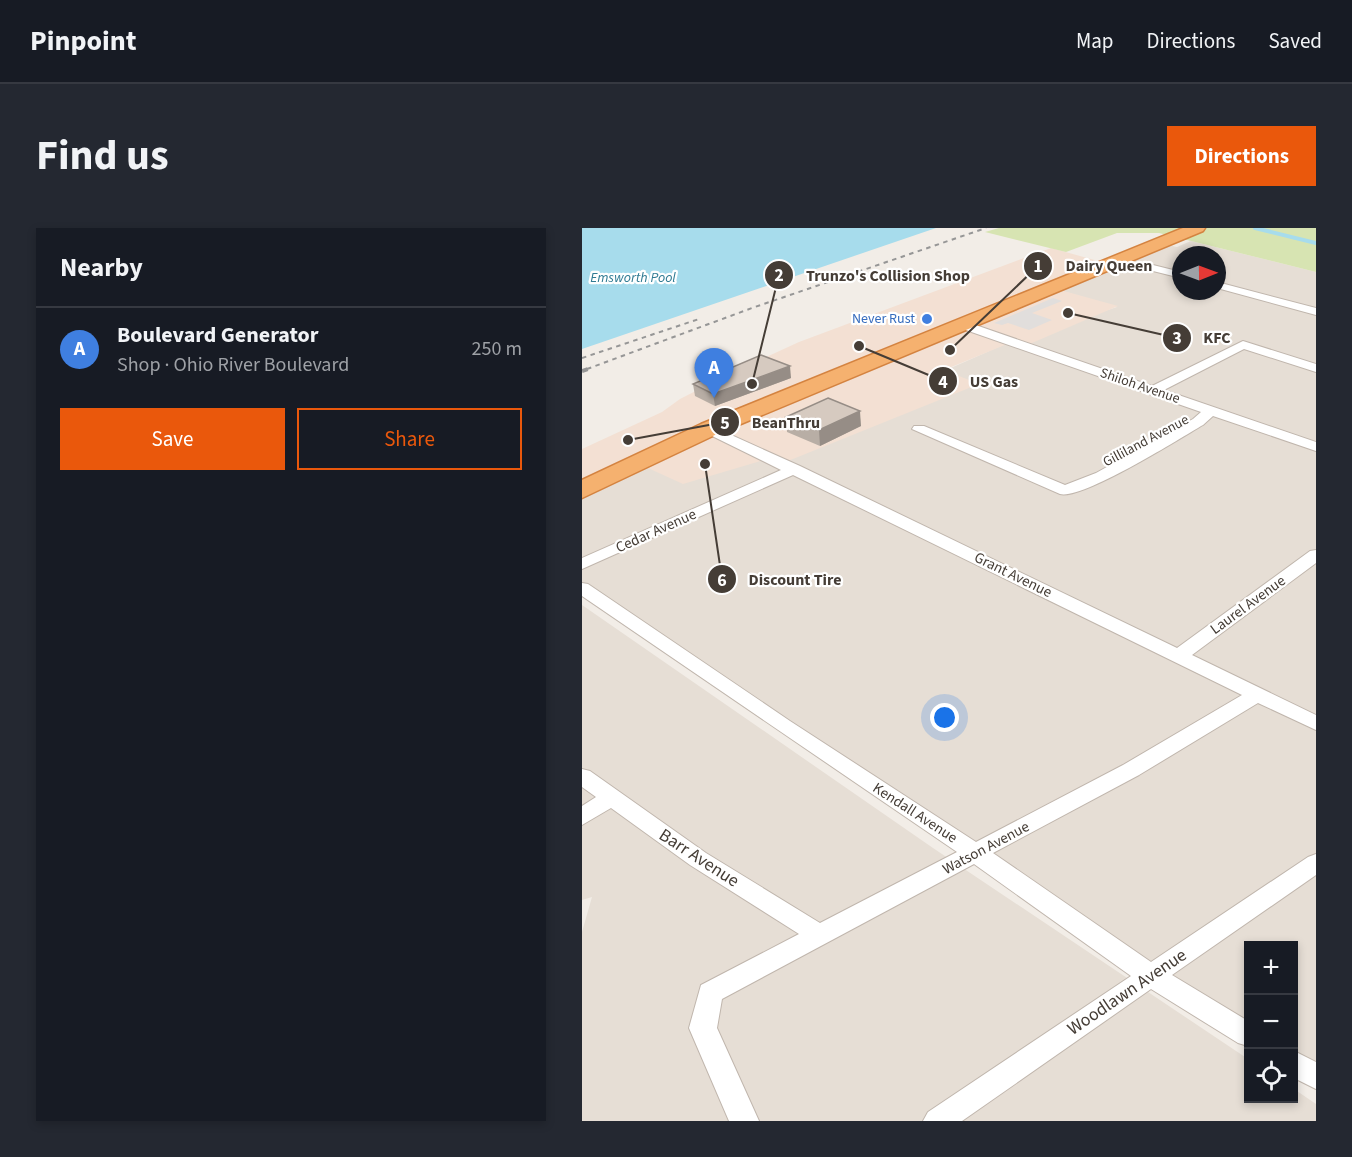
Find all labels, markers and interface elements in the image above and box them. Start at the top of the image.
text: Pinpoint [30,21,137,61]
text: Map [1076,26,1114,56]
text: Directions [1147,26,1235,56]
text: Saved [1268,26,1322,56]
text: Find us [36,126,169,186]
button: Directions [1167,126,1316,186]
north arrow [1172,246,1226,300]
text: Nearby [60,249,143,286]
callout: Dairy Queen [1023,249,1164,283]
text: 1 [1033,254,1043,279]
text: Dairy Queen [1066,255,1152,277]
callout: Trunzo's Collision Shop [764,258,982,292]
text: 2 [774,263,784,288]
text: Trunzo's Collision Shop [806,265,970,287]
water label: Emsworth Pool [590,268,676,288]
place label: Never Rust [852,309,915,329]
marker: Never Rust [920,312,934,326]
text: Boulevard Generator [117,319,319,351]
callout: KFC [1162,321,1243,355]
text: 3 [1172,326,1182,351]
text: KFC [1203,327,1231,349]
text: A [74,335,85,363]
text: 250 m [472,335,522,363]
pin: A [694,348,734,398]
text: Shop · Ohio River Boulevard [117,351,349,379]
street label: Shiloh Avenue [1097,363,1183,409]
callout: US Gas [928,364,1031,398]
text: 4 [938,370,948,395]
text: US Gas [970,371,1018,393]
callout: BeanThru [710,405,832,439]
button: Save [60,408,285,470]
button: Share [297,408,522,470]
street label: Gilliland Avenue [1100,410,1193,472]
text: 5 [720,411,730,436]
text: BeanThru [752,412,820,434]
street label: Cedar Avenue [612,504,700,558]
street label: Grant Avenue [971,547,1055,603]
callout: Discount Tire [707,562,854,596]
text: 6 [717,568,727,593]
text: Discount Tire [749,569,841,591]
street label: Laurel Avenue [1206,570,1290,640]
your location [930,703,959,732]
street label: Kendall Avenue [869,778,961,848]
street label: Watson Avenue [939,816,1033,880]
street label: Barr Avenue [654,823,744,893]
map controls [1244,941,1298,1103]
button: + [1244,941,1298,995]
street label: Woodlawn Avenue [1062,943,1192,1041]
button: − [1244,995,1298,1049]
button: locate [1244,1049,1298,1103]

